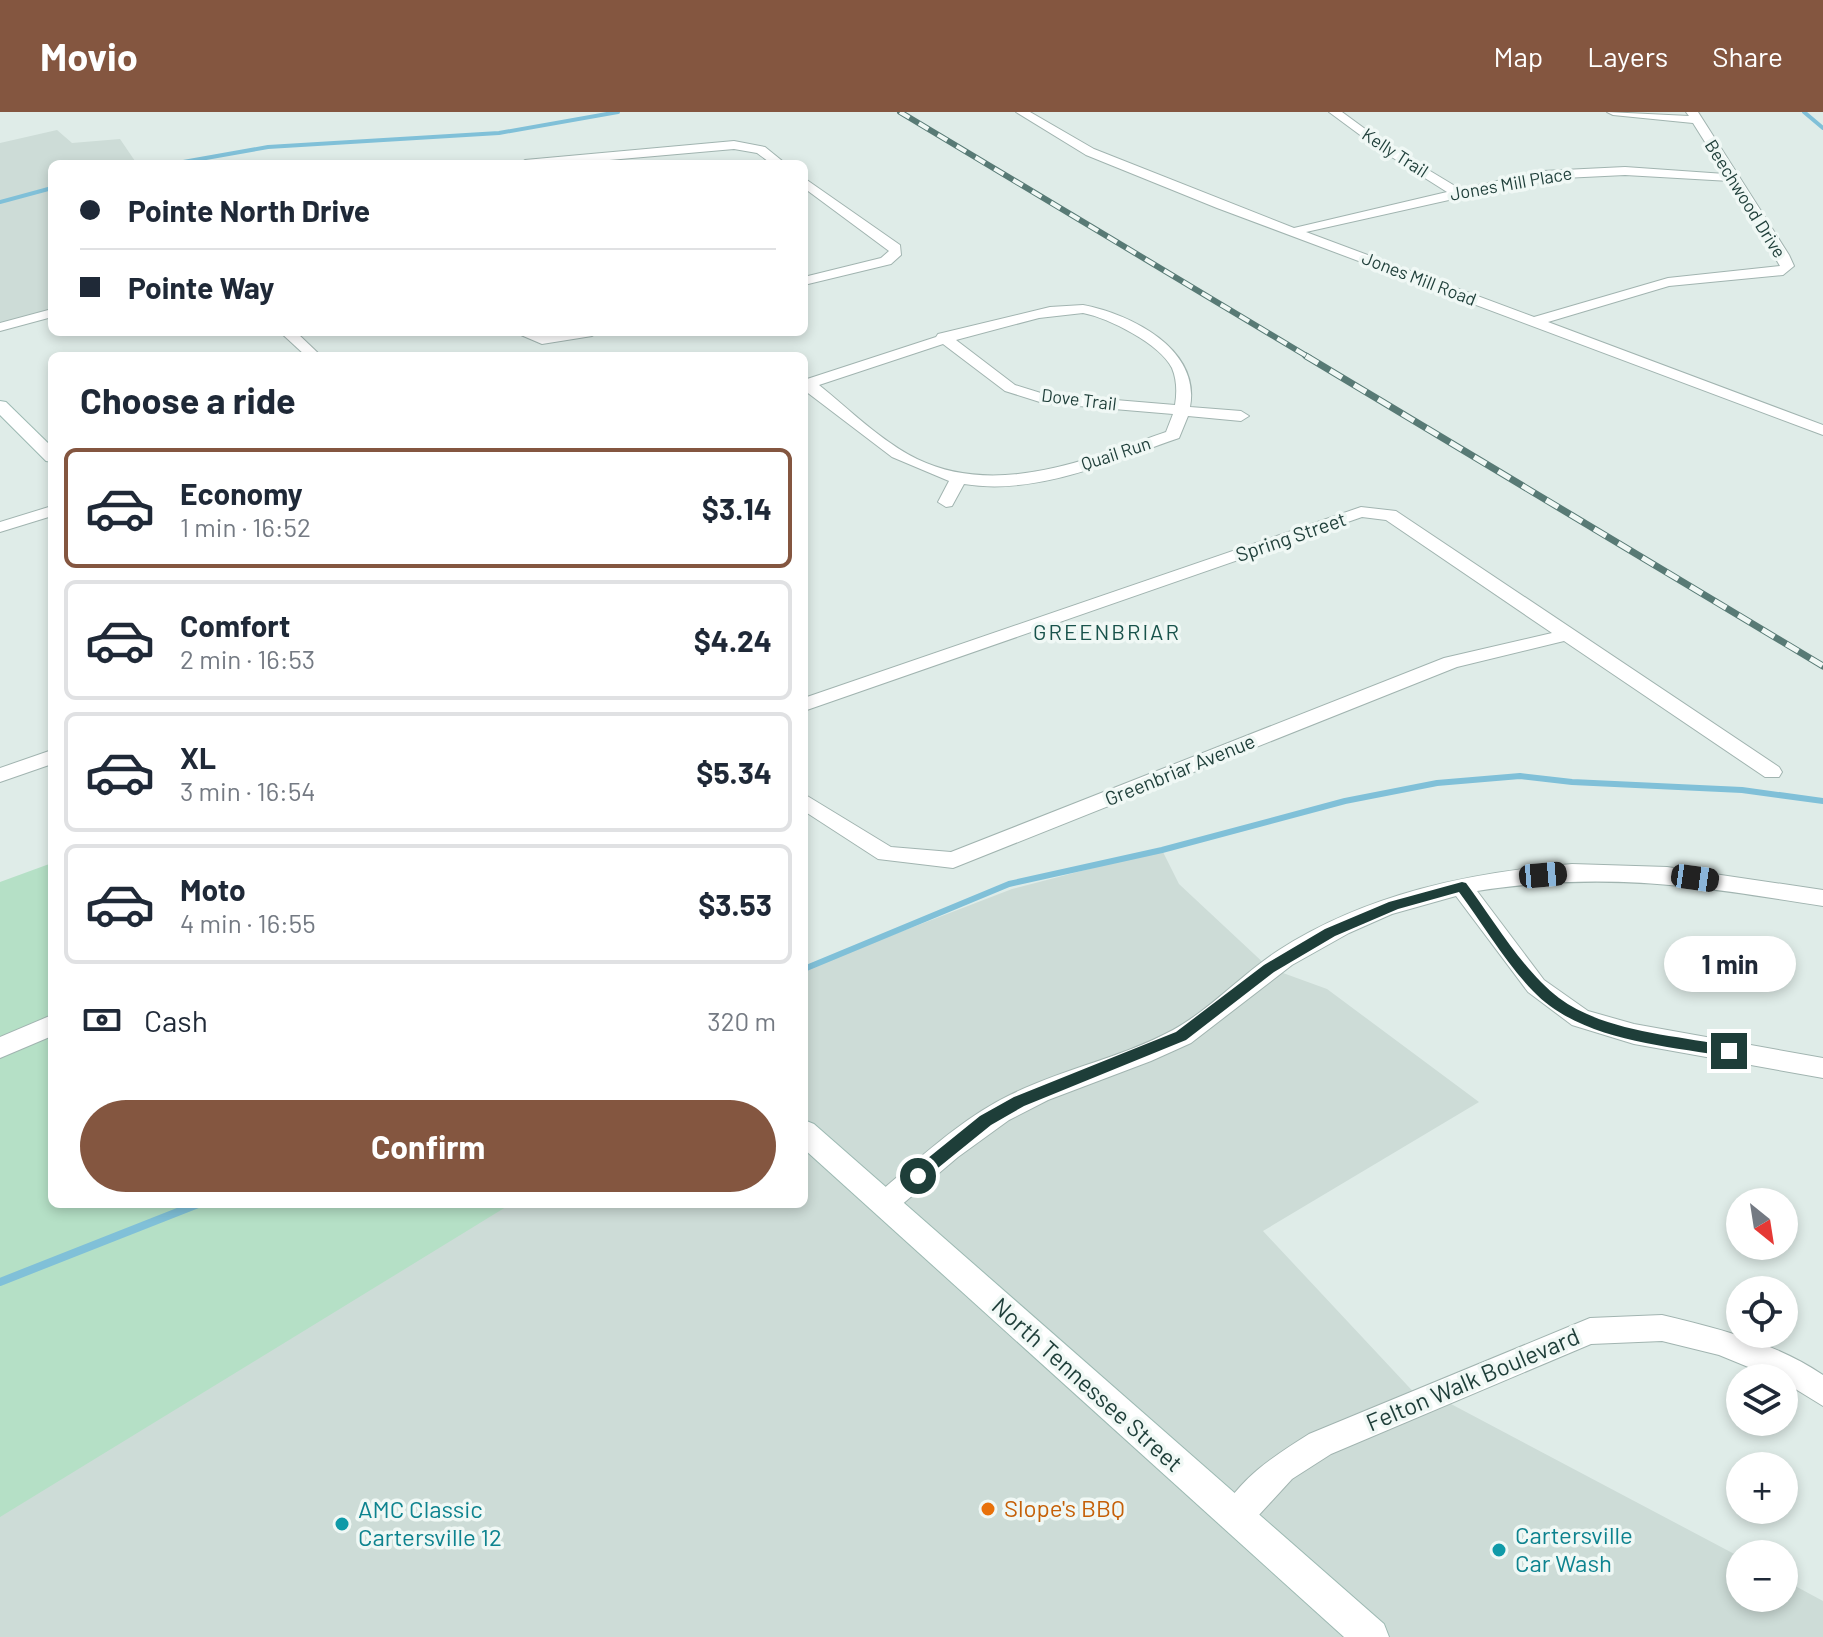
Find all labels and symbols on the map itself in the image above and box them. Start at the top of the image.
street label: Kelly Trail [1358,123,1433,182]
street label: Beechwood Drive [1701,135,1791,262]
street label: Jones Mill Place [1448,161,1574,205]
street label: Jones Mill Road [1359,246,1480,310]
street label: Dove Trail [1040,383,1118,415]
street label: Quail Run [1078,431,1153,475]
street label: Spring Street [1232,506,1349,566]
district label: GREENBRIAR [1033,618,1181,644]
street label: Greenbriar Avenue [1101,728,1258,810]
car [1518,861,1568,889]
car [1670,863,1720,893]
callout: 1 min [1663,935,1795,991]
route end [1711,1033,1747,1069]
route start [900,1158,936,1194]
north arrow [1726,1188,1798,1260]
street label: North Tennessee Street [987,1291,1189,1477]
street label: Felton Walk Boulevard [1361,1321,1583,1437]
place label: Slope's BBQ [1004,1493,1125,1522]
place label: AMC Classic Cartersville 12 [358,1494,502,1551]
marker: Slope's BBQ [979,1500,997,1518]
marker: AMC Classic Cartersville 12 [333,1515,351,1533]
place label: Cartersville Car Wash [1515,1520,1633,1577]
marker: Cartersville Car Wash [1490,1541,1508,1559]

